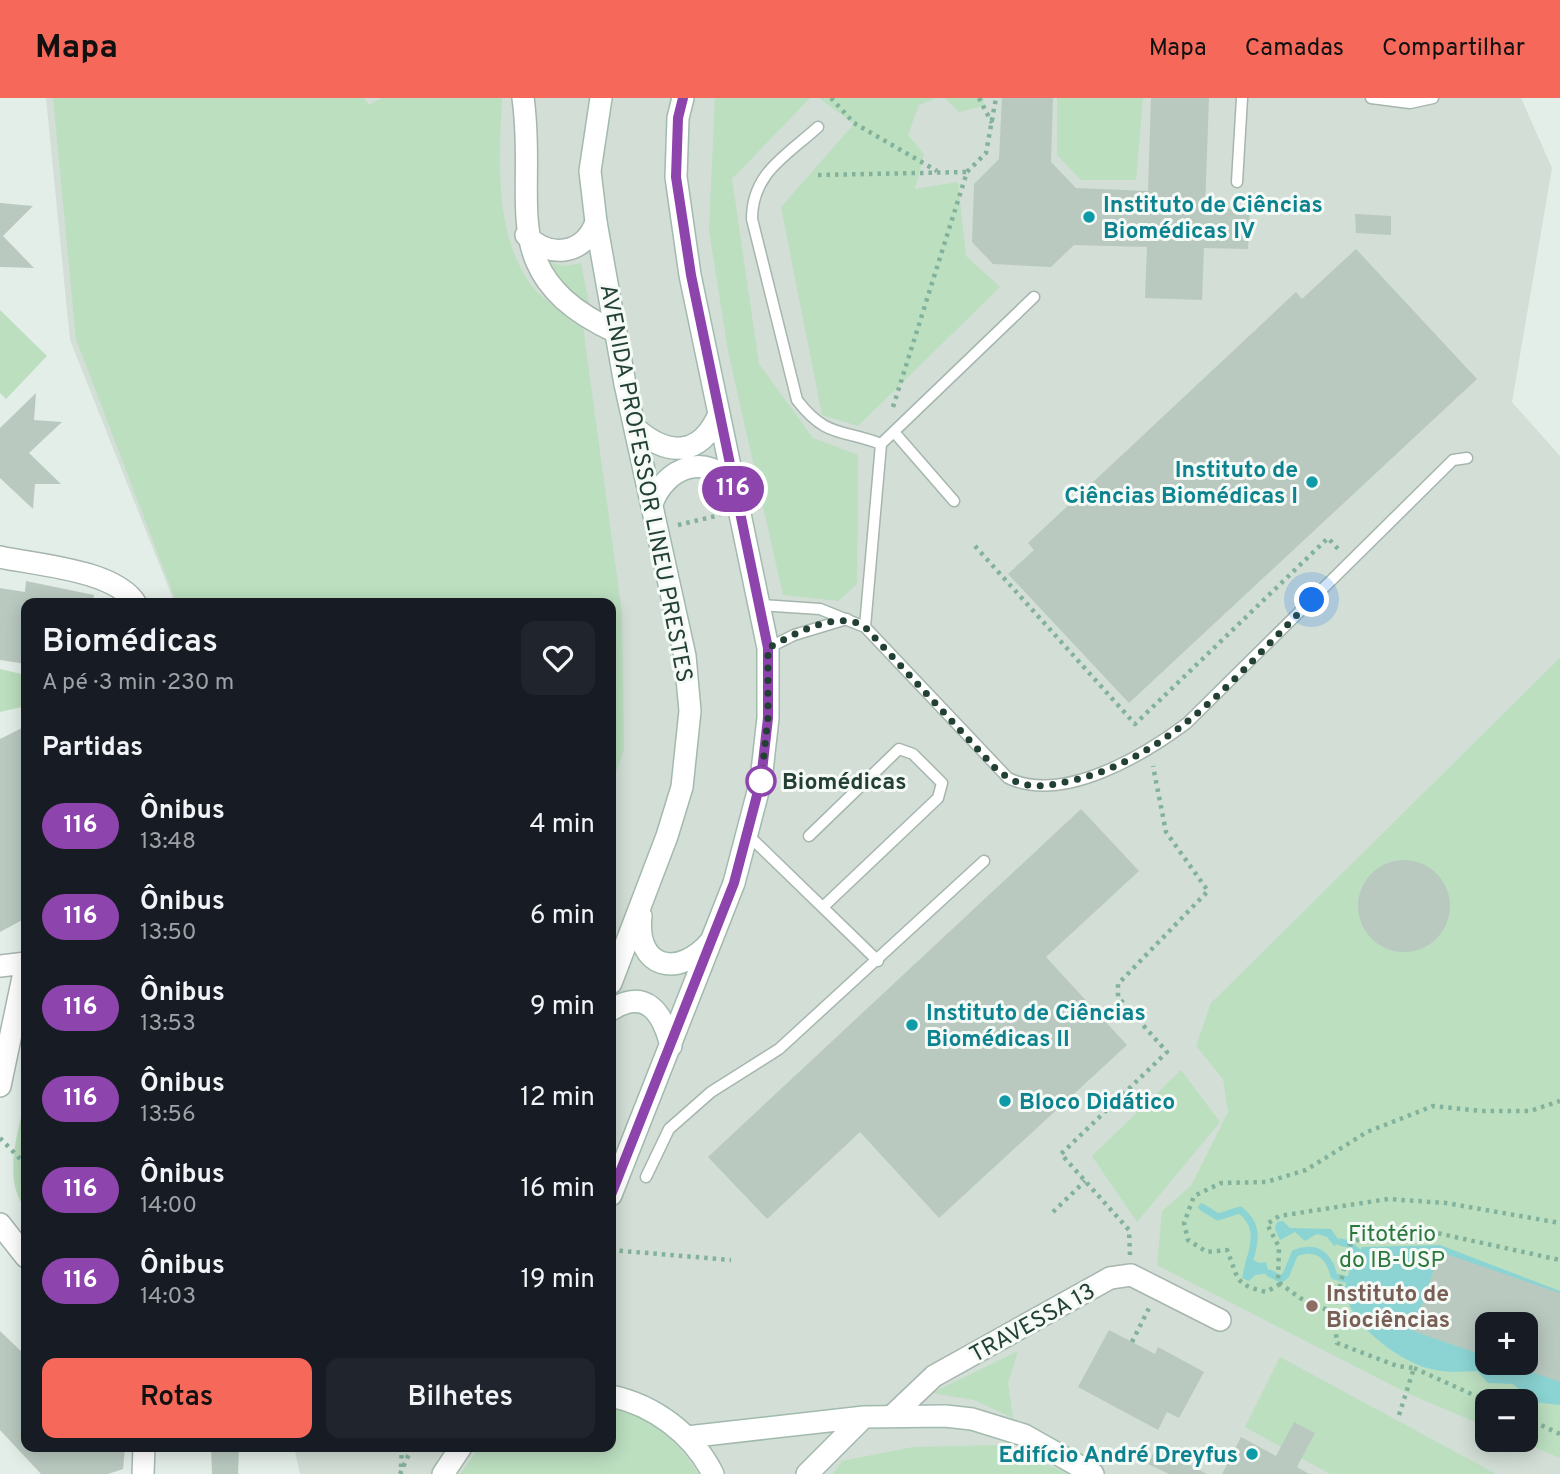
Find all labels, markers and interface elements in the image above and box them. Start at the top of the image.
text: Mapa [35,28,118,70]
text: Mapa [1149,34,1207,64]
text: Camadas [1245,34,1344,64]
text: Compartilhar [1382,34,1525,64]
place label: Instituto de Ciências Biomédicas IV [1103,192,1323,247]
marker: Instituto de Ciências Biomédicas IV [1081,209,1097,225]
street label: AVENIDA PROFESSOR LINEU PRESTES [592,282,697,685]
place label: Instituto de Ciências Biomédicas I [1064,457,1298,512]
line badge: 116 [693,466,773,512]
text: 116 [716,474,750,504]
marker: Instituto de Ciências Biomédicas I [1304,474,1320,490]
your location [1294,582,1329,617]
button: heart [521,621,595,695]
text: Biomédicas [42,622,218,664]
text: A pé · 3 min · 230 m [42,669,234,698]
text: Partidas [42,732,143,765]
marker: Biomédicas [746,766,776,796]
place label: Biomédicas [782,769,907,798]
text: Ônibus [140,795,225,828]
text: 4 min [529,809,595,842]
text: 116 [64,811,97,841]
text: 13:48 [140,828,196,857]
text: Ônibus [140,886,225,919]
text: 6 min [530,900,595,933]
text: 116 [64,902,97,932]
text: 13:50 [140,919,197,948]
text: Ônibus [140,977,225,1010]
text: 9 min [530,991,595,1024]
text: 116 [64,993,97,1023]
place label: Instituto de Ciências Biomédicas II [926,1000,1146,1055]
text: 13:53 [140,1010,196,1039]
marker: Instituto de Ciências Biomédicas II [904,1017,920,1033]
text: Ônibus [140,1068,225,1101]
text: 12 min [520,1082,595,1115]
text: 116 [64,1084,97,1114]
place label: Bloco Didático [1019,1089,1175,1118]
marker: Bloco Didático [997,1093,1013,1109]
text: 13:56 [140,1101,196,1130]
text: Ônibus [140,1159,225,1192]
text: 16 min [520,1173,595,1206]
text: 116 [64,1175,97,1205]
text: 14:00 [140,1192,197,1221]
park label: Fitotério do IB-USP [1339,1221,1445,1276]
text: Ônibus [140,1250,225,1283]
text: 19 min [520,1264,595,1297]
text: 116 [64,1266,97,1296]
street label: TRAVESSA 13 [965,1278,1101,1371]
place label: Instituto de Biociências [1326,1281,1450,1336]
text: 14:03 [140,1283,196,1312]
marker: Instituto de Biociências [1304,1298,1320,1314]
map controls [1475,1312,1538,1452]
button: + [1475,1312,1538,1375]
button: Rotas [42,1358,312,1438]
button: Bilhetes [326,1358,595,1438]
button: − [1475,1389,1538,1452]
place label: Edifício André Dreyfus [998,1442,1238,1471]
marker: Edifício André Dreyfus [1244,1446,1260,1462]

